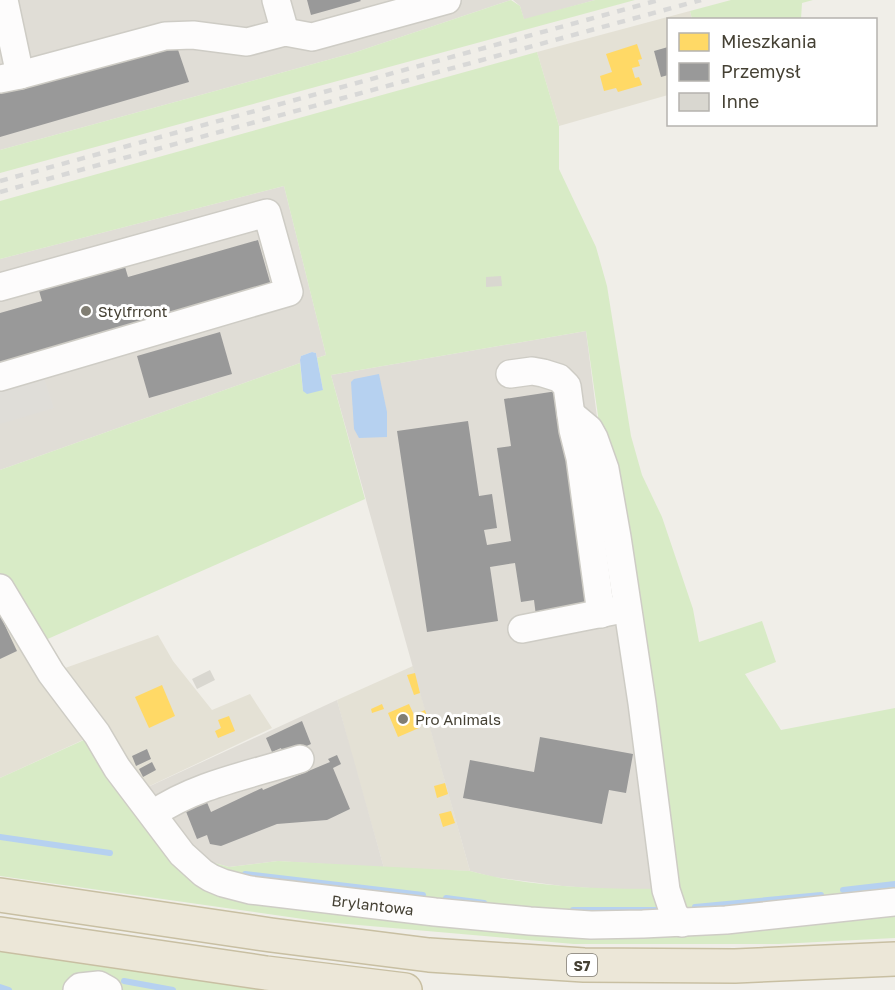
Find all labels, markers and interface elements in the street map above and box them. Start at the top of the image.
legend [667,18,877,126]
text: Mieszkania [721,30,817,52]
text: Przemysł [721,60,801,82]
text: Inne [721,90,759,112]
place label: Stylfrront [98,302,168,320]
marker: Stylfrront [79,304,93,318]
place label: Pro Animals [415,710,501,728]
marker: Pro Animals [396,712,410,726]
street label: Brylantowa [331,891,415,918]
road number: S7 [567,954,597,976]

